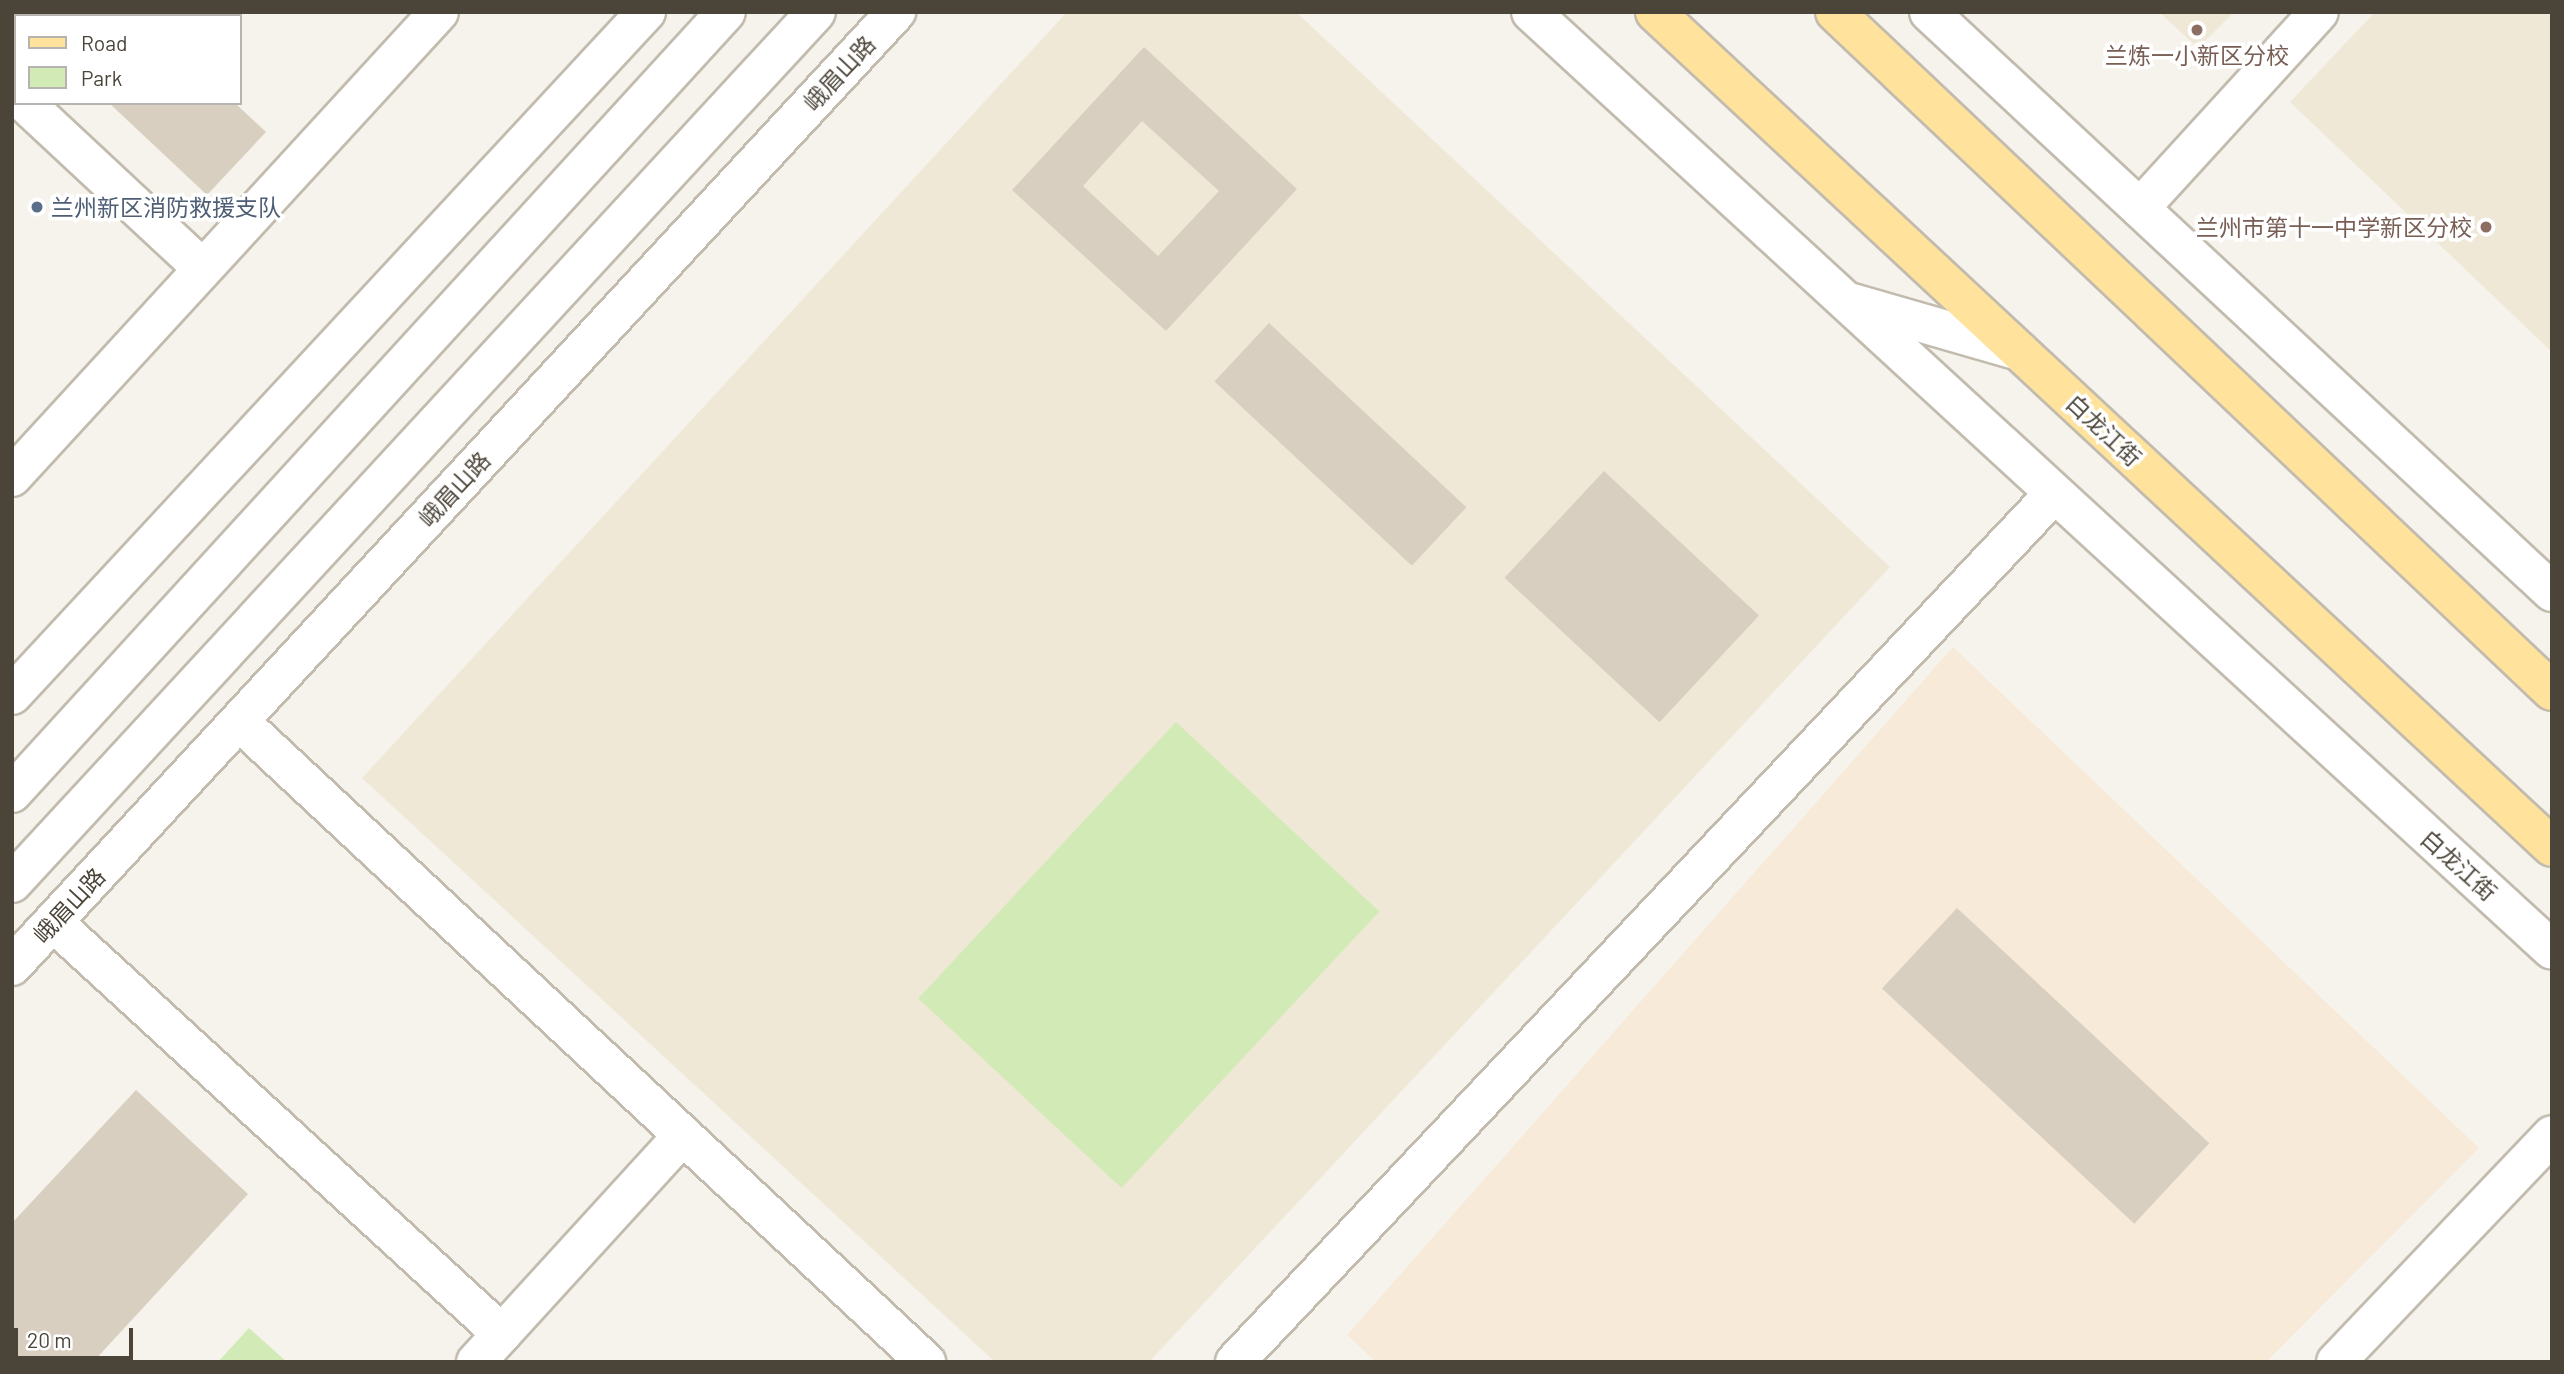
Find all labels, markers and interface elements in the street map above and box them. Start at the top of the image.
legend [14,14,242,105]
marker: 兰炼一小新区分校 [2189,22,2205,38]
text: Road [81,30,127,55]
street label: 峨眉山路 [798,30,880,116]
place label: 兰炼一小新区分校 [2105,41,2289,69]
text: Park [81,65,122,90]
place label: 兰州新区消防救援支队 [51,193,281,221]
marker: 兰州新区消防救援支队 [29,199,45,215]
place label: 兰州市第十一中学新区分校 [2196,213,2472,241]
marker: 兰州市第十一中学新区分校 [2478,219,2494,235]
street label: 白龙江街 [2061,389,2147,471]
street label: 峨眉山路 [413,446,495,532]
street label: 白龙江街 [2416,824,2502,906]
street label: 峨眉山路 [28,862,110,948]
scale bar [18,1314,136,1358]
text: 20 m [27,1327,72,1352]

